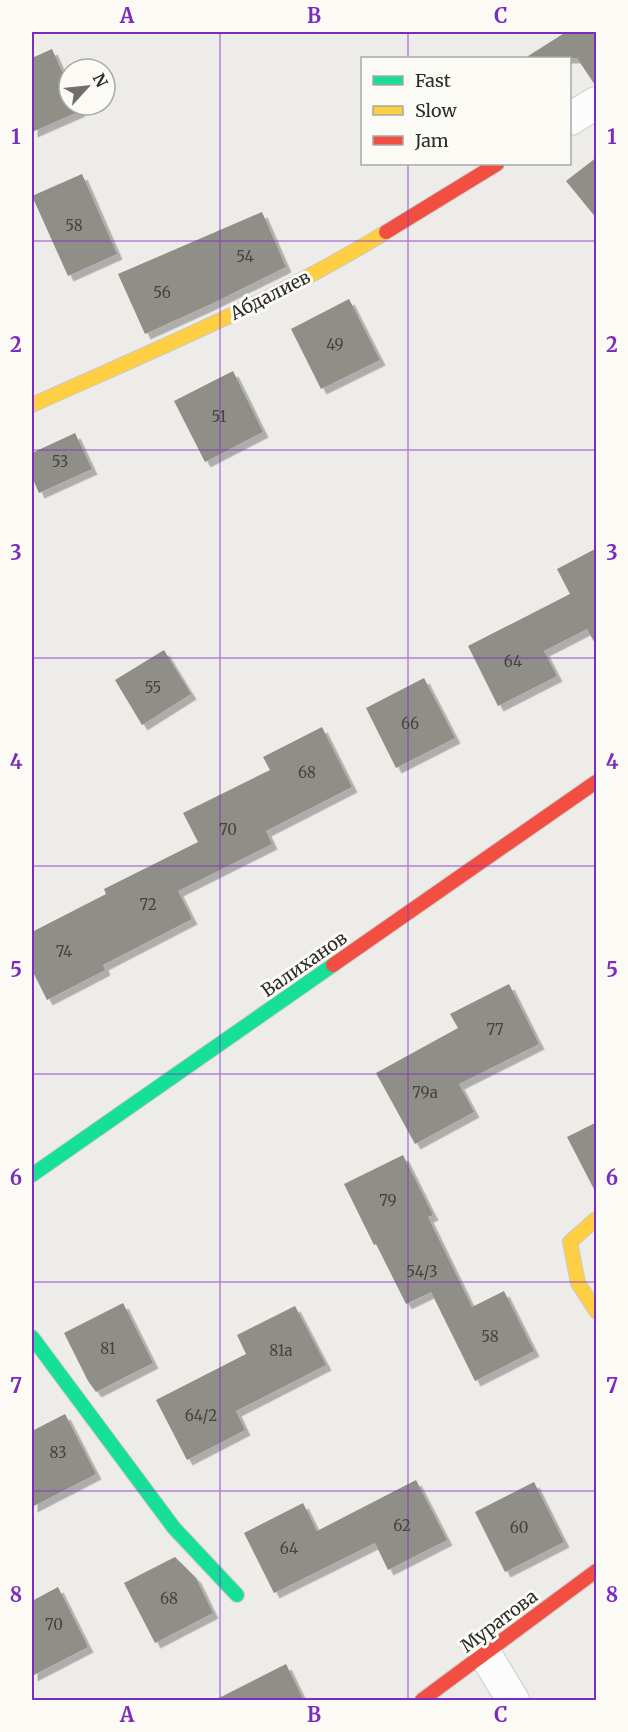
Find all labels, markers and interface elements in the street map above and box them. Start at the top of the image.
text: A [119,3,135,28]
text: B [307,3,321,28]
text: C [494,3,508,28]
north arrow [57,57,117,117]
legend [361,57,571,165]
text: Fast [415,69,451,92]
text: N [89,70,112,91]
text: Slow [415,99,458,122]
text: 1 [11,124,21,149]
text: 1 [607,124,617,149]
text: Jam [414,129,449,152]
house number: 58 [65,216,83,235]
house number: 54 [236,247,254,266]
street label: Абдалиев [225,265,314,325]
house number: 56 [153,283,171,302]
text: 2 [10,332,22,357]
text: 2 [606,332,618,357]
house number: 49 [326,335,344,354]
house number: 51 [212,407,227,426]
house number: 53 [52,452,68,471]
text: 3 [10,540,22,565]
text: 3 [606,540,618,565]
house number: 64 [504,652,522,671]
house number: 55 [145,678,161,697]
house number: 66 [401,714,419,733]
text: 4 [10,749,23,774]
text: 4 [606,749,619,774]
house number: 68 [298,763,316,782]
house number: 70 [219,820,237,839]
house number: 72 [139,895,157,914]
street label: Валиханов [257,926,352,1002]
house number: 74 [56,942,72,961]
text: 5 [10,957,22,982]
text: 5 [606,957,618,982]
house number: 77 [486,1020,504,1039]
house number: 79а [412,1083,438,1102]
text: 6 [10,1165,22,1190]
text: 6 [606,1165,618,1190]
house number: 79 [379,1191,397,1210]
house number: 54/3 [406,1262,438,1281]
house number: 58 [481,1327,499,1346]
house number: 81 [100,1339,116,1358]
house number: 81а [269,1341,293,1360]
text: 7 [10,1373,22,1398]
text: 7 [606,1373,618,1398]
house number: 64/2 [185,1406,217,1425]
house number: 83 [50,1443,67,1462]
house number: 62 [393,1516,411,1535]
house number: 60 [510,1518,528,1537]
house number: 64 [280,1539,298,1558]
text: 8 [10,1582,22,1607]
text: 8 [606,1582,618,1607]
street label: Муратова [456,1584,542,1657]
house number: 68 [160,1589,178,1608]
house number: 70 [45,1615,63,1634]
text: A [119,1702,135,1727]
text: B [307,1702,321,1727]
text: C [494,1702,508,1727]

